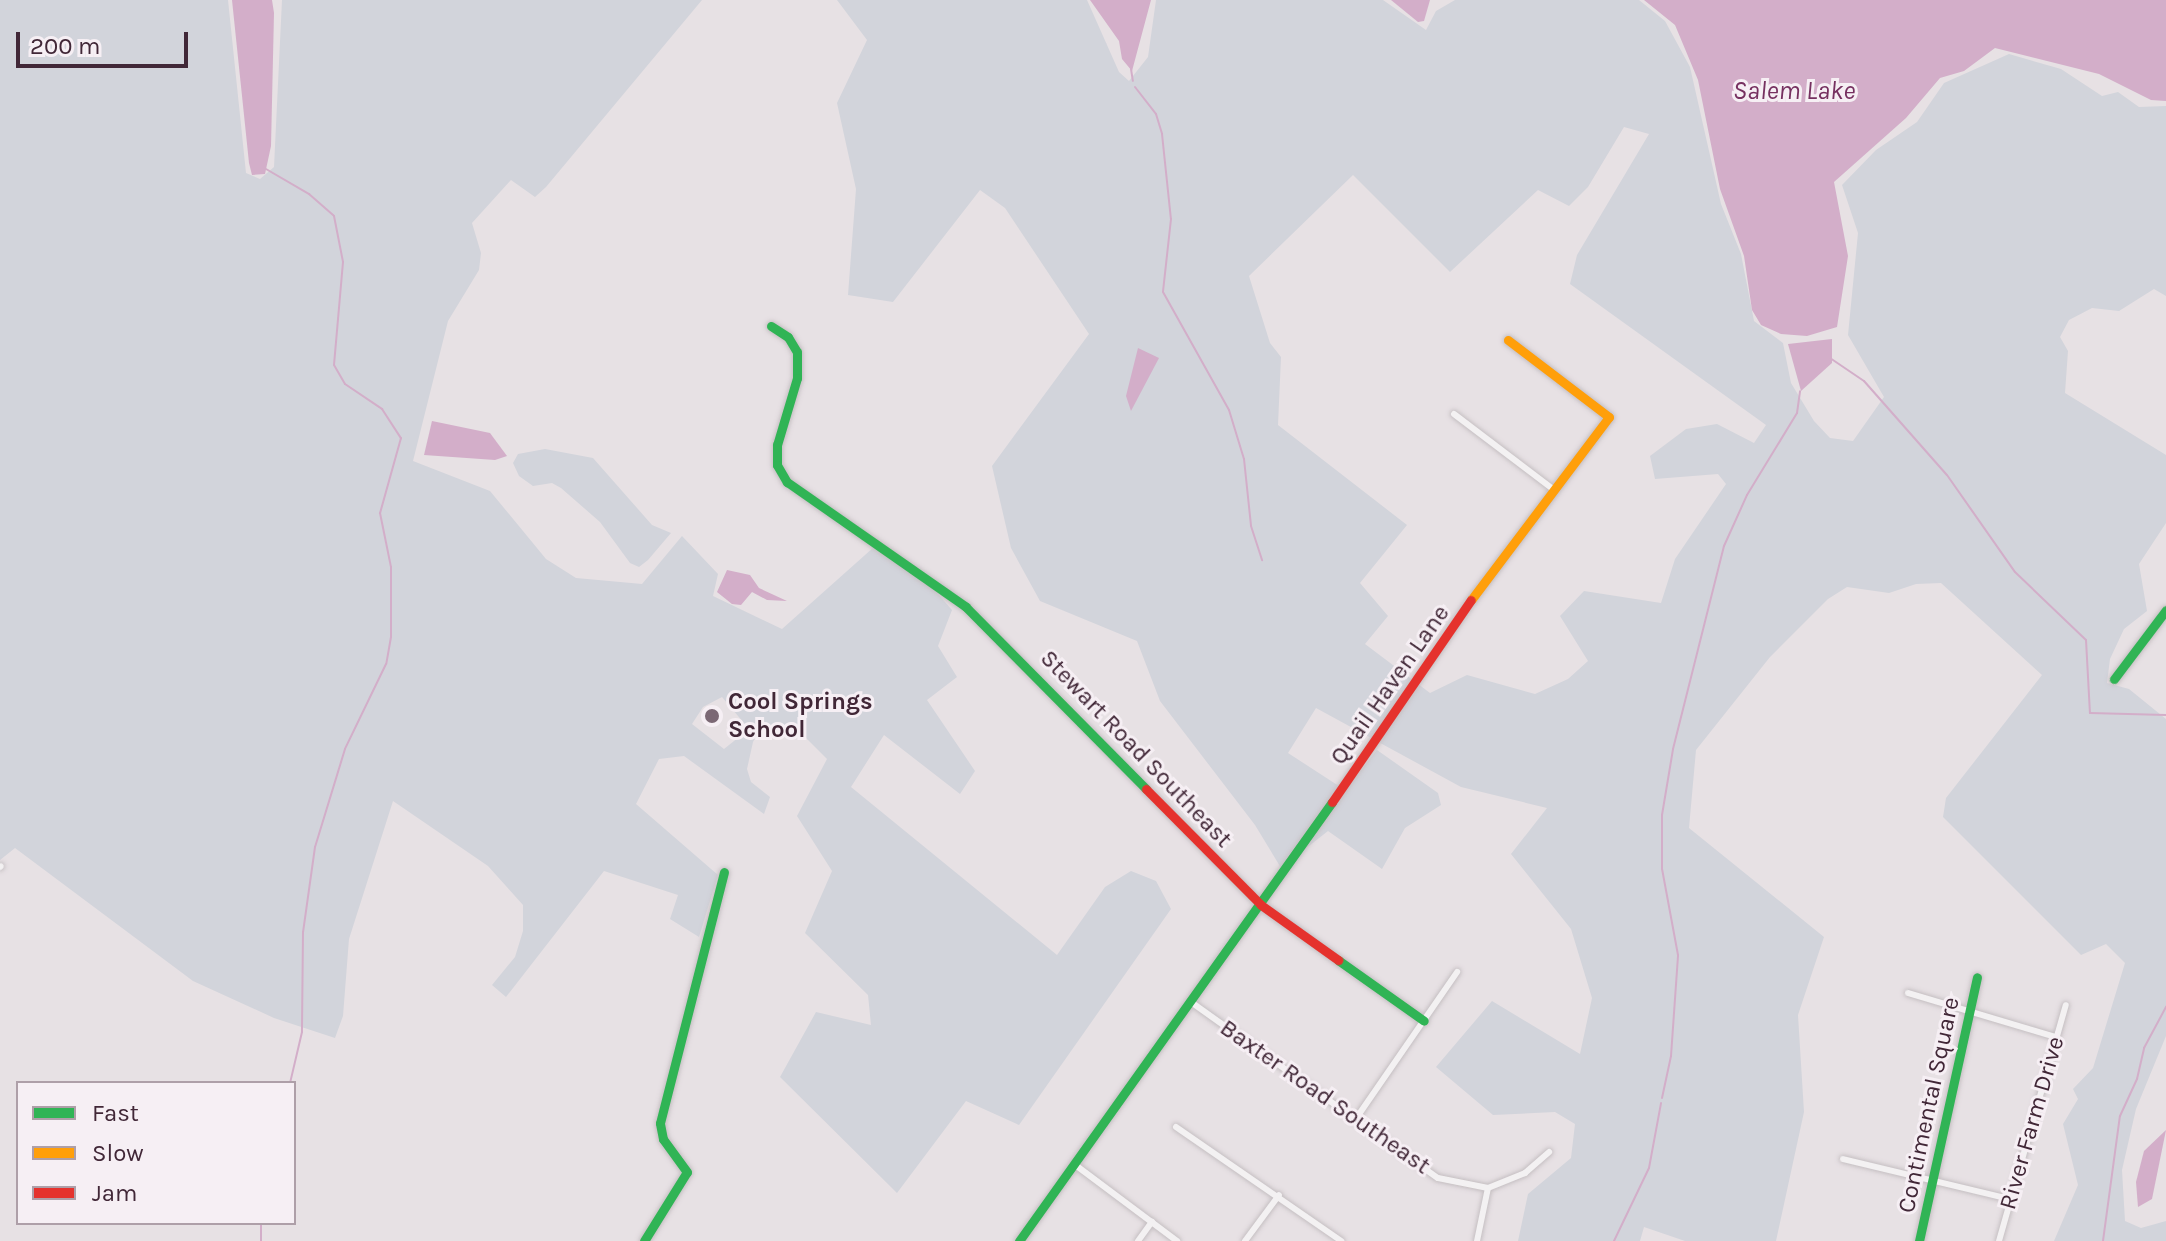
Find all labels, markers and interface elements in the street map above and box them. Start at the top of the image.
scale bar [20,16,192,66]
text: 200 m [30,32,101,60]
water label: Salem Lake [1733,75,1855,107]
street label: Quail Haven Lane [1324,600,1456,770]
street label: Stewart Road Southeast [1034,644,1238,854]
place label: Cool Springs School [728,688,873,744]
marker: Cool Springs School [703,707,721,725]
street label: Contimental Square [1892,995,1966,1215]
street label: Baxter Road Southeast [1214,1014,1436,1180]
street label: River Farm Drive [1994,1033,2070,1213]
legend [16,1081,296,1225]
text: Fast [92,1099,139,1127]
text: Slow [92,1139,144,1167]
text: Jam [92,1179,137,1207]

